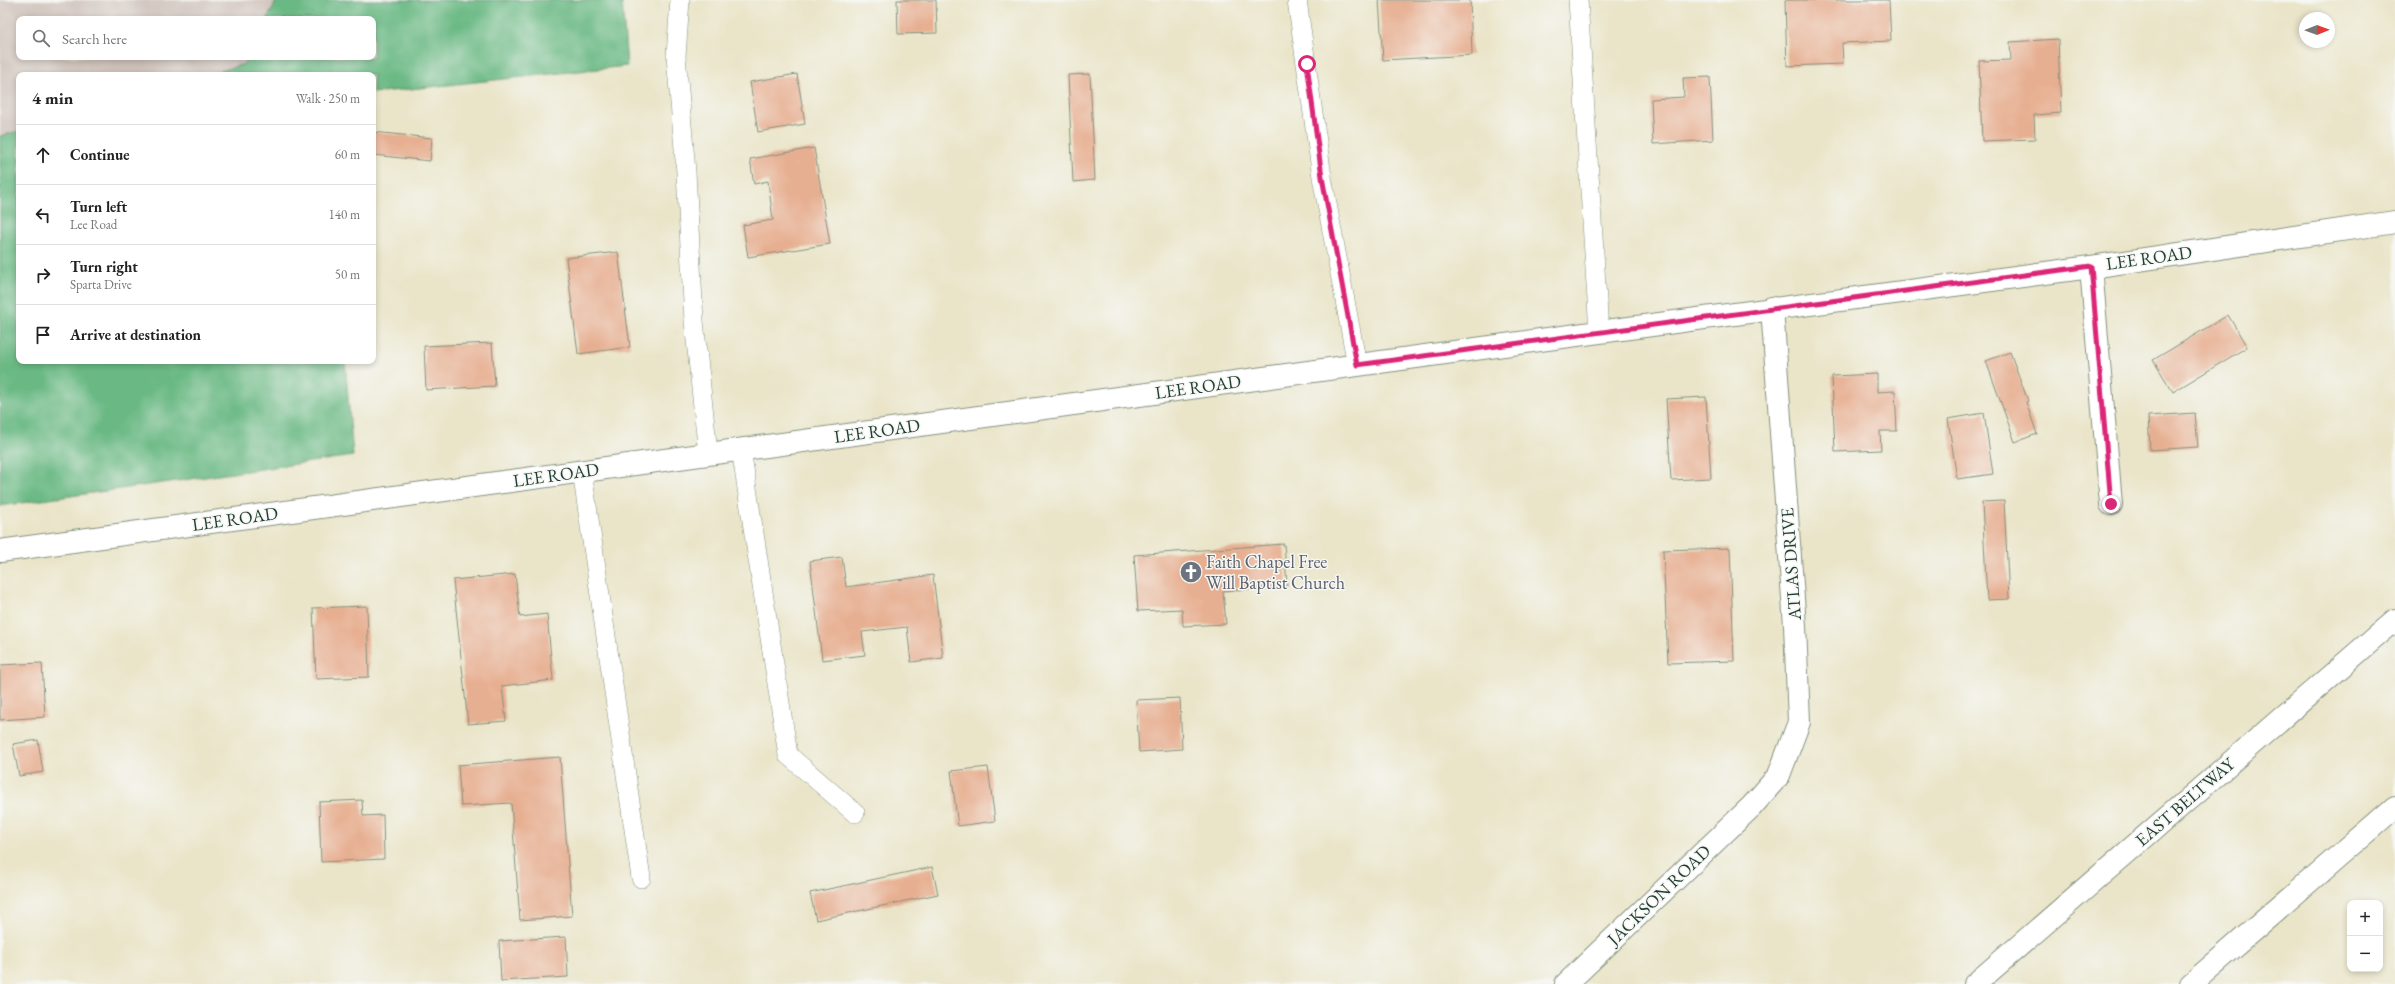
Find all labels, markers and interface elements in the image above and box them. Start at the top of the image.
north arrow [2299,12,2335,48]
search box [16,16,376,60]
icon: search [30,27,52,49]
text: Search here [62,29,127,48]
route start [1298,55,1316,73]
text: 4 min [32,87,73,109]
text: Walk · 250 m [296,90,360,107]
icon: ahead [32,144,54,166]
text: Continue [70,145,130,164]
text: 60 m [335,146,360,163]
text: Turn left [70,197,127,216]
icon: left [32,204,54,226]
text: 140 m [329,206,360,223]
text: Lee Road [70,216,117,233]
street label: LEE ROAD [2105,240,2193,275]
text: Turn right [70,257,138,276]
icon: right [32,264,54,286]
text: 50 m [335,266,360,283]
text: Sparta Drive [70,276,132,293]
icon: arrive [32,324,54,346]
text: Arrive at destination [70,325,201,344]
street label: LEE ROAD [1154,369,1242,404]
street label: LEE ROAD [833,413,921,448]
street label: LEE ROAD [512,457,600,492]
route end [2102,495,2120,513]
street label: LEE ROAD [191,501,279,536]
street label: ATLAS DRIVE [1775,507,1806,622]
place label: Faith Chapel Free Will Baptist Church [1206,550,1345,594]
church icon: Faith Chapel Free Will Baptist Church [1178,559,1204,585]
street label: EAST BELTWAY [2130,751,2240,851]
street label: JACKSON ROAD [1601,839,1715,951]
map controls [2347,900,2383,972]
button: + [2347,900,2383,936]
button: − [2347,936,2383,972]

